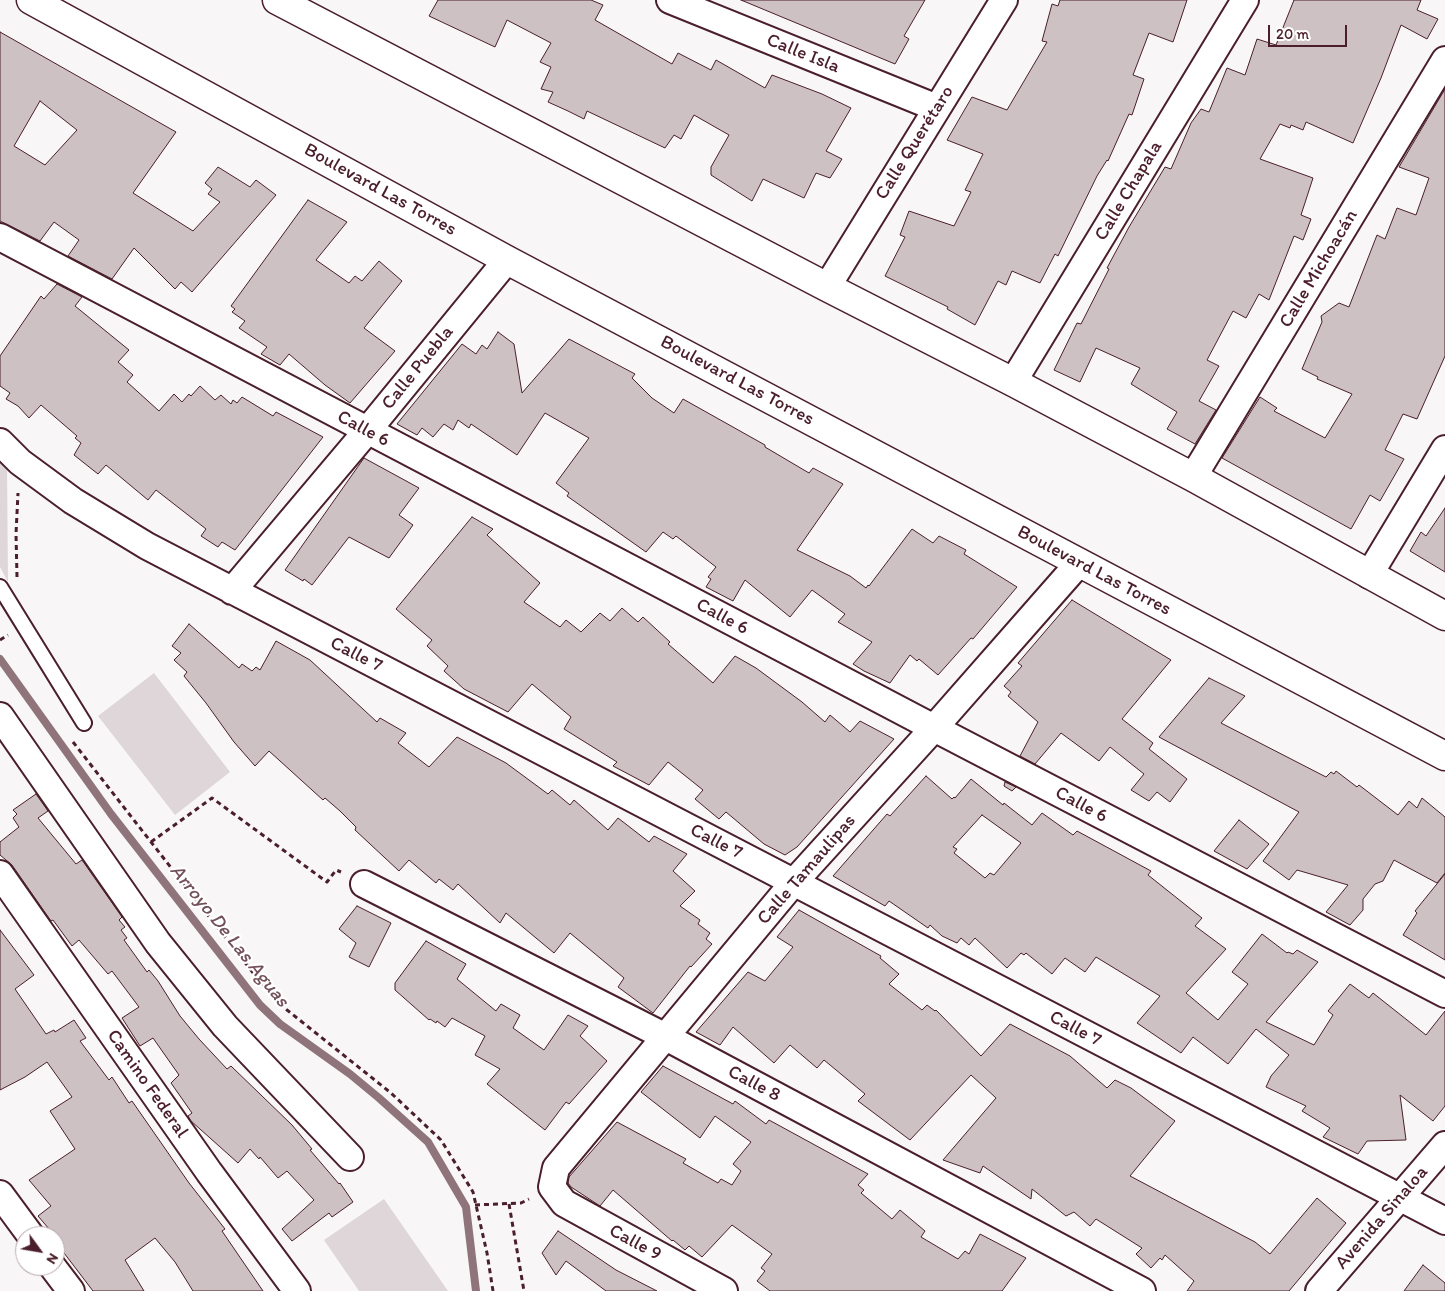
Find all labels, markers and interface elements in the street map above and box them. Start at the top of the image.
scale bar [1270,15,1349,47]
text: 20 m [1276,25,1309,43]
street label: Calle Isla [763,29,843,79]
street label: Calle Querétaro [871,82,959,204]
street label: Calle Chapala [1090,137,1168,245]
street label: Boulevard Las Torres [300,139,460,241]
street label: Calle Michoacán [1275,206,1363,332]
street label: Calle Puebla [377,321,459,415]
street label: Boulevard Las Torres [656,331,818,431]
street label: Calle 6 [333,406,393,452]
street label: Boulevard Las Torres [1013,521,1175,621]
street label: Calle 6 [692,594,752,640]
street label: Calle 7 [326,632,386,678]
street label: Calle 6 [1051,782,1111,828]
street label: Calle Tamaulipas [753,810,861,930]
street label: Calle 7 [686,819,746,865]
water label: Arroyo De Las Aguas [164,860,294,1012]
street label: Calle 7 [1045,1006,1105,1052]
street label: Camino Federal [101,1025,193,1143]
street label: Calle 8 [724,1061,784,1107]
street label: Avenida Sinaloa [1331,1162,1433,1274]
street label: Calle 9 [605,1220,665,1266]
north arrow [15,1226,65,1276]
text: N [43,1250,62,1267]

